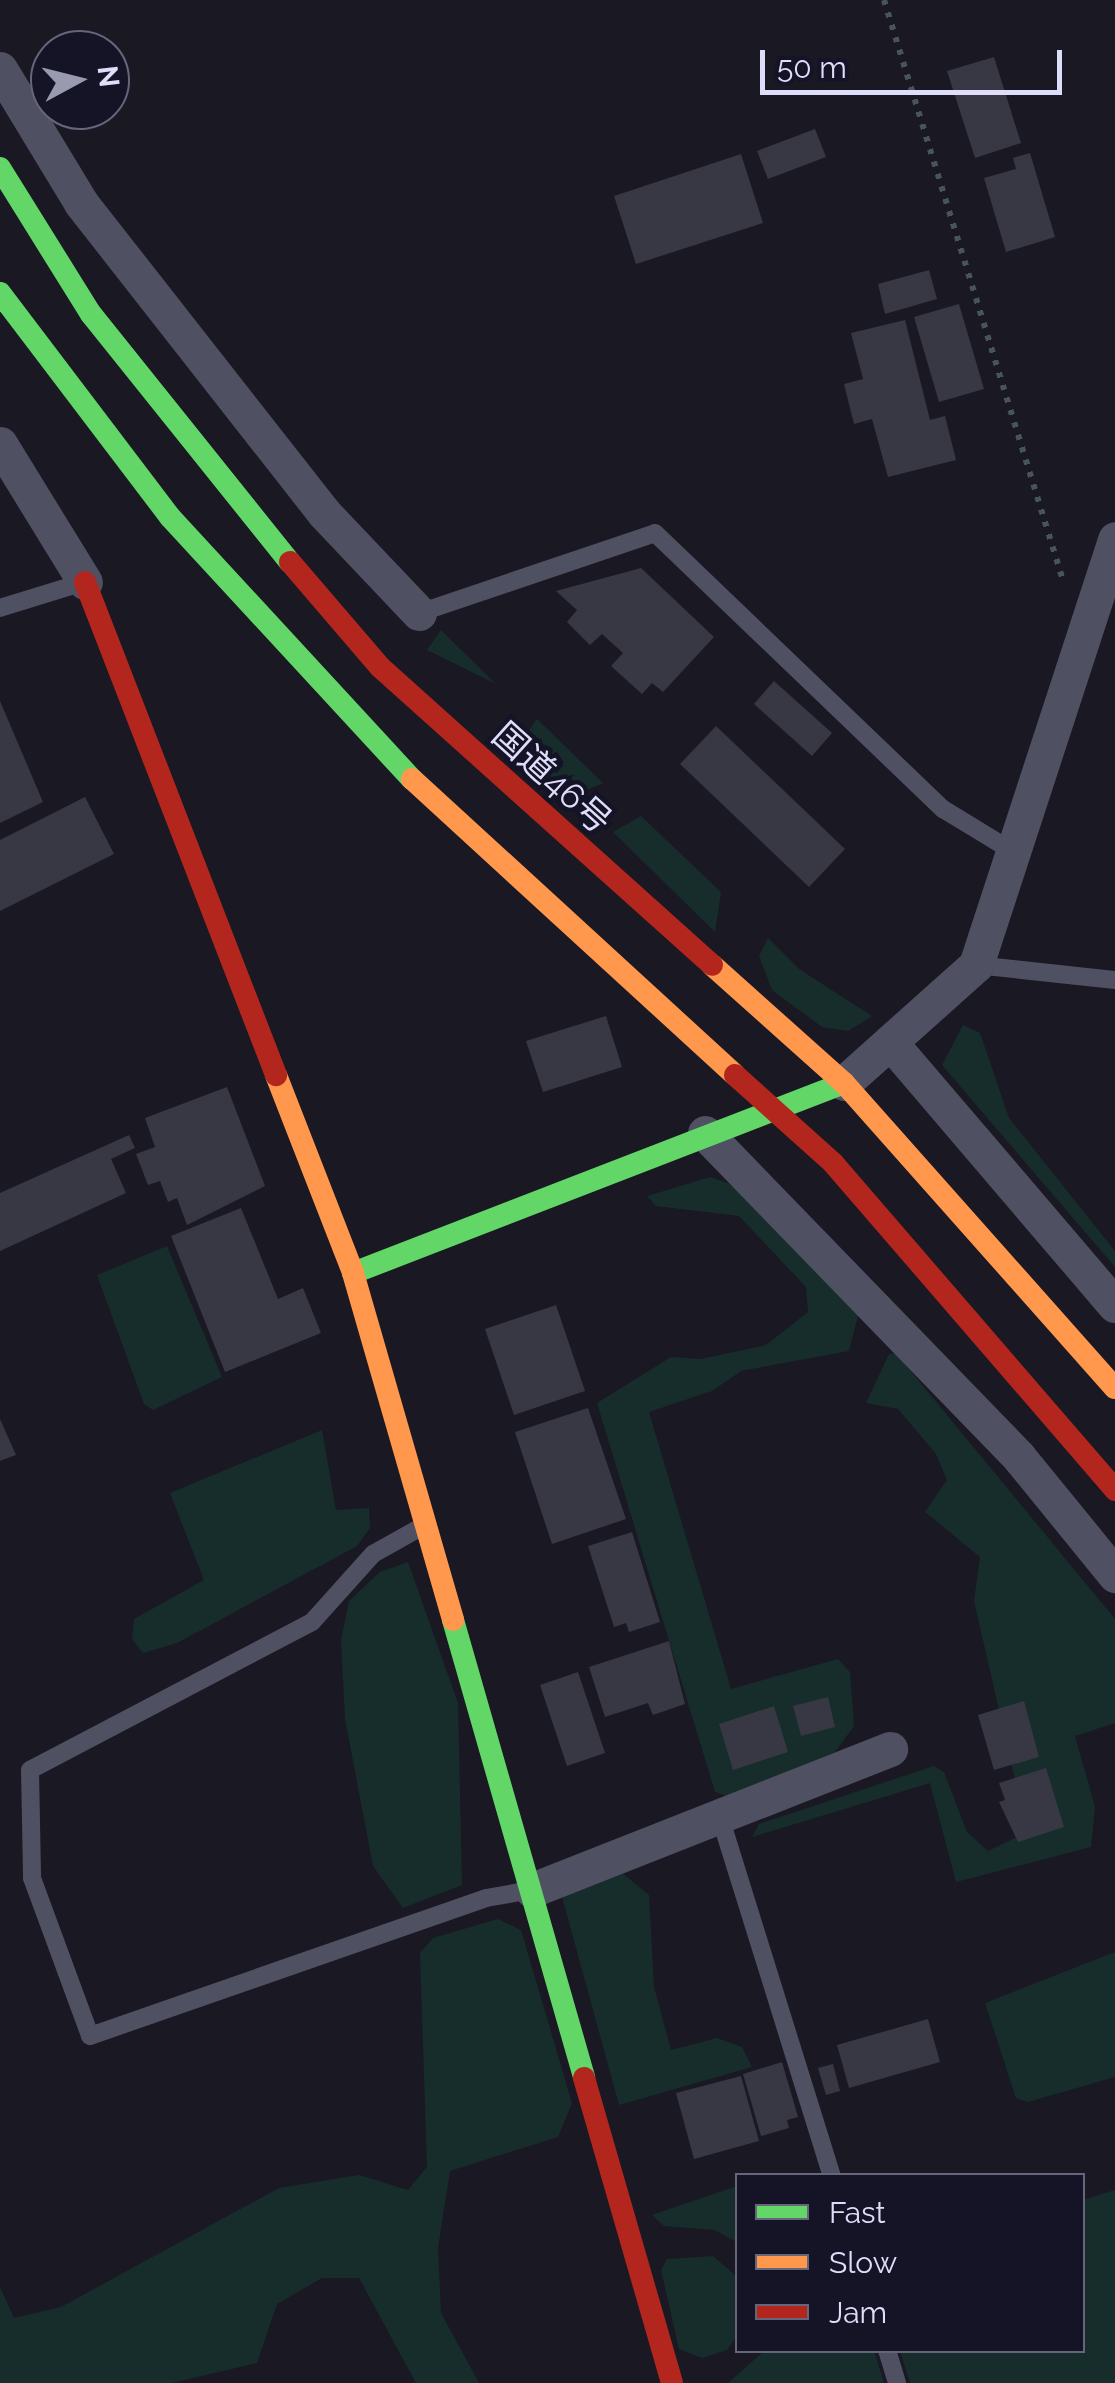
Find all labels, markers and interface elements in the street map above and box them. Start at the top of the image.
north arrow [30,30,130,130]
scale bar [765,30,1068,92]
text: 50 m [777,50,847,85]
text: N [91,64,126,89]
street label: 国道46号 [484,714,620,842]
legend [735,2173,1085,2353]
text: Fast [829,2195,886,2230]
text: Slow [829,2245,897,2280]
text: Jam [829,2295,887,2330]

